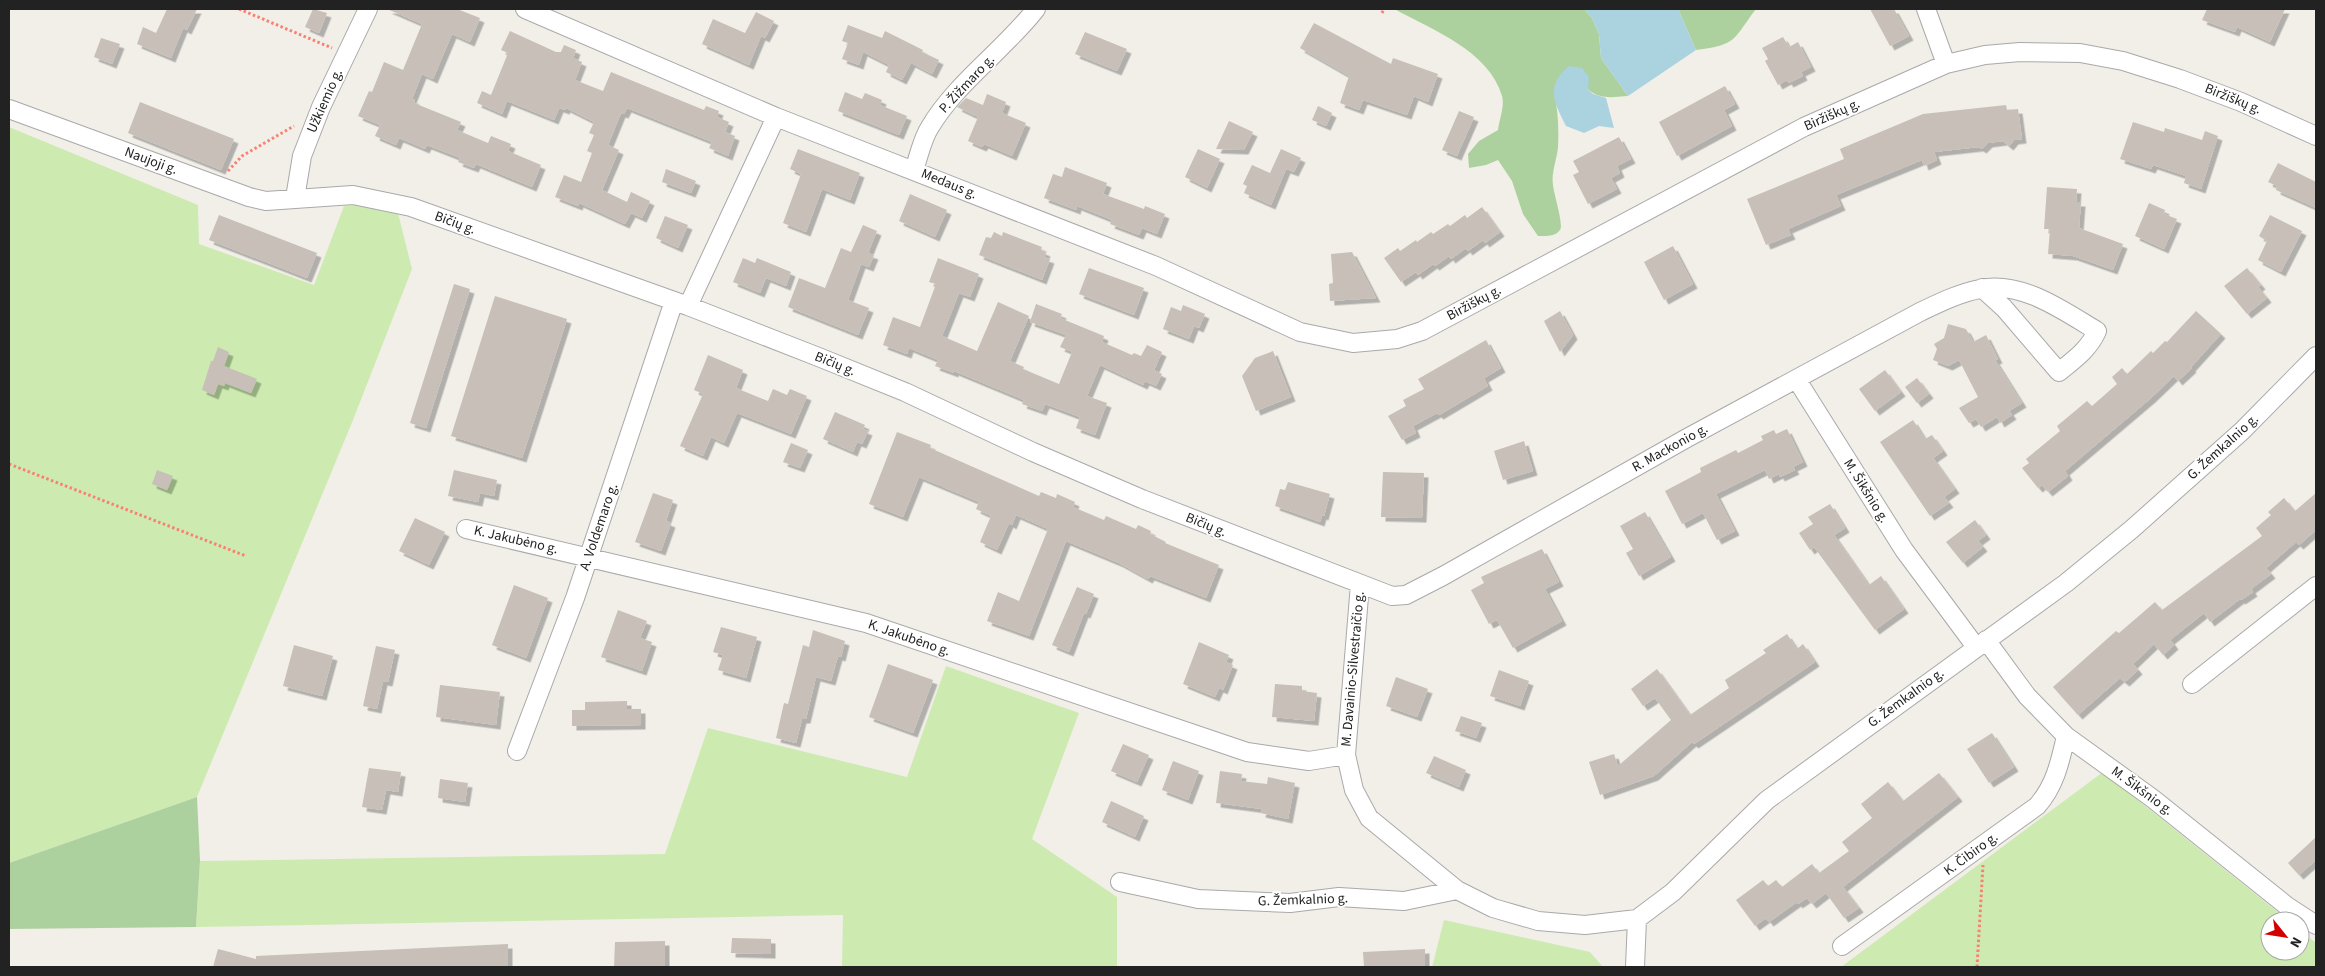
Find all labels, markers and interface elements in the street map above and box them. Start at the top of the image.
street label: P. Žižmaro g. [934,50,1000,118]
street label: Užkiemio g. [302,66,348,136]
street label: Biržiškų g. [2202,79,2264,119]
street label: Biržiškų g. [1801,94,1863,136]
street label: Naujoji g. [122,142,180,180]
street label: Medaus g. [918,164,980,204]
street label: Bičių g. [432,206,478,240]
street label: Biržiškų g. [1443,280,1505,326]
street label: Bičių g. [812,347,858,381]
street label: G. Žemkalnio g. [2183,409,2263,485]
street label: R. Mackonio g. [1628,419,1712,477]
street label: M. Šikšnio g. [1838,455,1894,527]
street label: A. Voldemaro g. [575,481,623,573]
street label: Bičių g. [1183,508,1229,542]
street label: K. Jakubėno g. [472,521,560,559]
street label: M. Davainio-Silvestraičio g. [1336,591,1370,747]
street label: K. Jakubėno g. [865,615,953,661]
street label: G. Žemkalnio g. [1864,663,1948,733]
street label: M. Šikšnio g. [2107,762,2177,820]
street label: K. Čibiro g. [1940,827,2002,881]
street label: G. Žemkalnio g. [1258,888,1348,912]
north arrow [2260,911,2310,961]
text: N [2284,933,2306,951]

